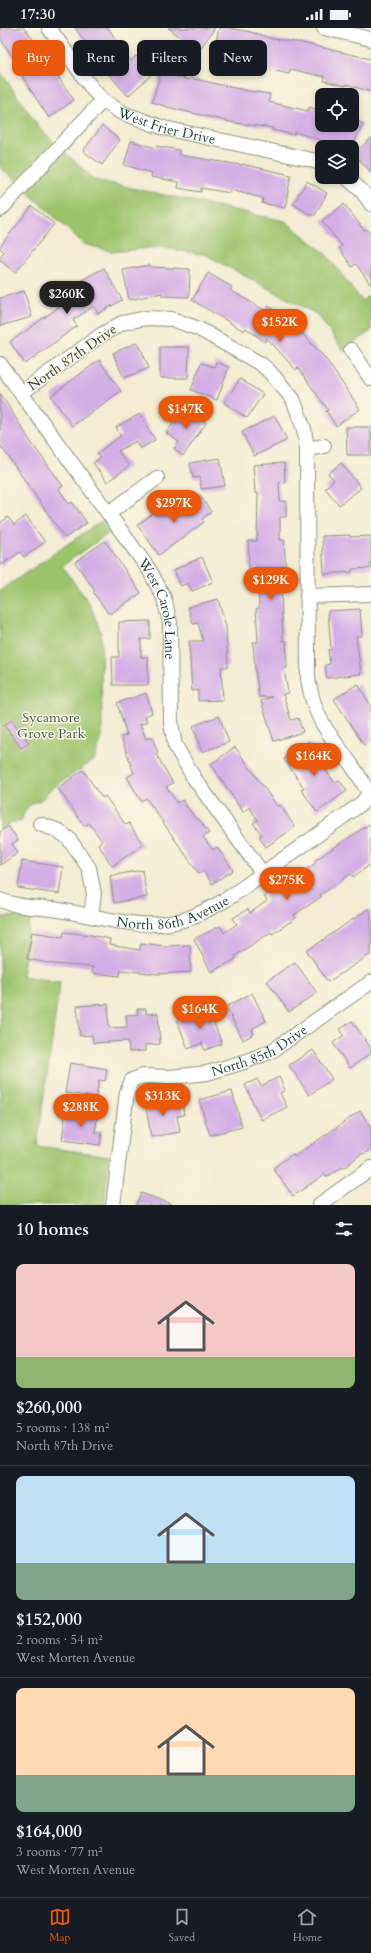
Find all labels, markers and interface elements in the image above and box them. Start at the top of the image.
text: 17:30 [20,4,55,24]
chip: Buy [12,40,65,76]
chip: Rent [73,40,129,76]
chip: Filters [137,40,201,76]
chip: New [209,40,267,76]
map controls [315,88,359,184]
button: locate [315,88,359,132]
street label: West Frier Drive [114,103,217,149]
button: layers [315,140,359,184]
pin: $260K [39,281,95,315]
text: $260K [48,285,86,303]
pin: $152K [252,309,308,343]
text: $152K [261,313,299,331]
street label: North 87th Drive [24,320,121,395]
pin: $147K [158,396,214,430]
text: $147K [167,400,205,418]
pin: $297K [146,490,202,524]
text: $297K [155,494,193,512]
street label: West Carole Lane [133,554,179,660]
pin: $129K [243,567,299,601]
text: $129K [252,571,290,589]
park label: Sycamore Grove Park [17,708,85,743]
pin: $164K [286,743,342,777]
text: $164K [295,747,333,765]
pin: $275K [259,867,315,901]
text: $275K [268,871,306,889]
street label: North 86th Avenue [115,891,232,934]
pin: $164K [172,996,228,1030]
text: $164K [181,1000,219,1018]
street label: North 85th Drive [209,1020,311,1081]
pin: $313K [135,1083,191,1117]
text: $313K [144,1087,182,1105]
pin: $288K [53,1094,109,1128]
text: $288K [62,1098,100,1116]
text: 10 homes [16,1218,89,1241]
icon: filters [333,1218,355,1240]
icon: home [150,1290,222,1362]
text: $260,000 [16,1396,82,1419]
text: 5 rooms · 138 m² [16,1419,109,1437]
text: North 87th Drive [16,1437,113,1455]
icon: home [150,1502,222,1574]
text: $152,000 [16,1608,82,1631]
text: 2 rooms · 54 m² [16,1631,103,1649]
text: West Morten Avenue [16,1649,135,1667]
icon: home [150,1714,222,1786]
text: $164,000 [16,1820,82,1843]
text: 3 rooms · 77 m² [16,1843,103,1861]
text: West Morten Avenue [16,1861,135,1879]
tab: Map [49,1906,71,1945]
tab: Saved [168,1906,195,1945]
tab: Home [293,1906,322,1945]

